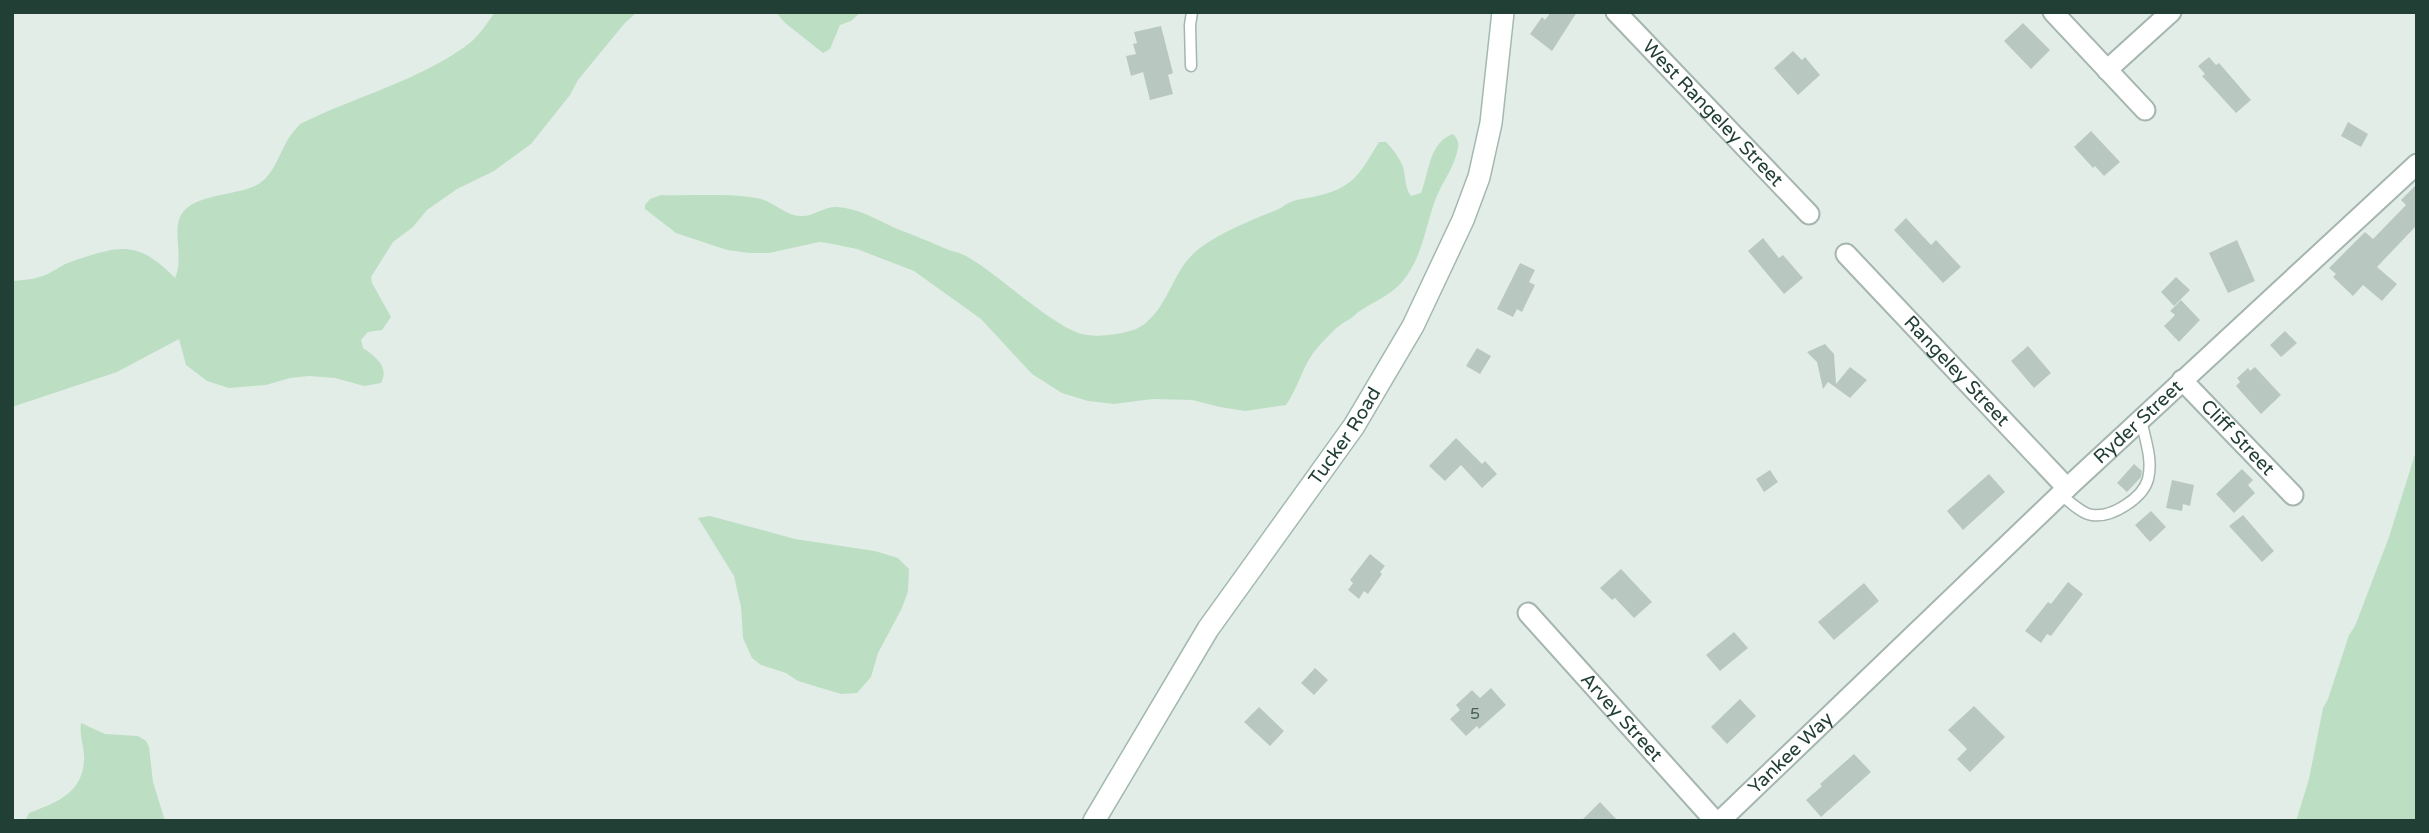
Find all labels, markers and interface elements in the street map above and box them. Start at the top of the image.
street label: West Rangeley Street [1638,36,1788,191]
street label: Rangeley Street [1899,311,2014,431]
street label: Ryder Street [2089,376,2187,469]
street label: Tucker Road [1304,383,1385,489]
street label: Cliff Street [2196,395,2279,480]
street label: Arvey Street [1576,668,1667,766]
house number: 5 [1470,704,1480,724]
street label: Yankee Way [1744,708,1838,799]

